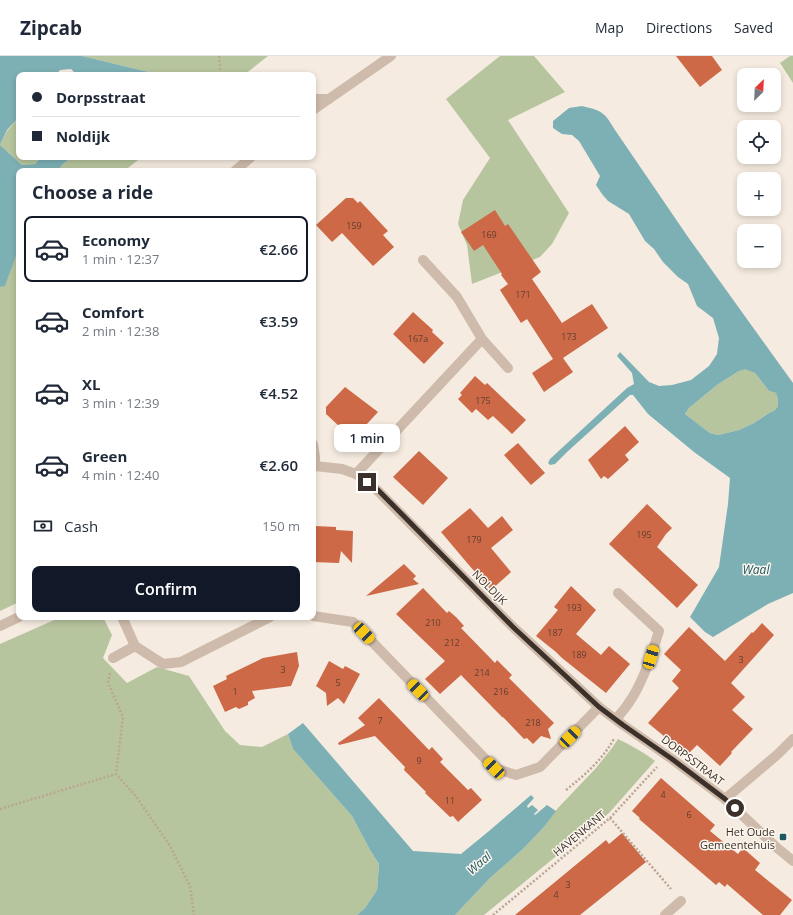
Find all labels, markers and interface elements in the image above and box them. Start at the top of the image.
text: Zipcab [20,15,82,41]
text: Map [595,18,624,37]
text: Directions [646,18,712,37]
text: Saved [734,18,773,37]
north arrow [737,68,781,112]
map controls [737,68,781,268]
text: Dorpsstraat [56,87,146,107]
button: locate [737,120,781,164]
text: Noldijk [56,126,110,146]
button: + [737,172,781,216]
text: Choose a ride [32,180,153,204]
house number: 159 [346,219,362,232]
button: − [737,224,781,268]
house number: 169 [481,228,497,241]
text: Economy [82,230,150,250]
icon: car [34,231,70,267]
text: €2.66 [260,239,298,259]
text: 1 min · 12:37 [82,250,159,268]
house number: 171 [515,288,531,301]
text: Comfort [82,302,144,322]
icon: car [34,303,70,339]
text: €3.59 [260,311,298,331]
text: 2 min · 12:38 [82,322,159,340]
house number: 173 [561,330,577,343]
house number: 167a [408,332,428,345]
text: XL [82,374,100,394]
icon: car [34,375,70,411]
text: €4.52 [260,383,298,403]
text: 3 min · 12:39 [82,394,159,412]
house number: 175 [475,394,491,407]
callout: 1 min [334,424,400,452]
text: 1 min [349,429,385,447]
text: Green [82,446,127,466]
icon: car [34,447,70,483]
text: €2.60 [260,455,298,475]
text: 4 min · 12:40 [82,466,159,484]
route end [358,473,376,491]
icon: cash [32,515,54,537]
text: Cash [64,516,98,536]
text: 150 m [262,517,300,535]
house number: 195 [636,528,652,541]
house number: 179 [466,533,482,546]
water label: Waal [743,561,770,578]
button: Confirm [32,566,300,612]
street label: NOLDIJK [469,566,511,608]
house number: 193 [566,601,582,614]
house number: 210 [425,616,441,629]
car [351,620,377,646]
house number: 187 [547,626,563,639]
house number: 212 [444,636,460,649]
car [642,644,660,670]
house number: 189 [571,648,587,661]
house number: 3 [738,653,744,666]
house number: 3 [280,663,286,676]
house number: 214 [474,666,490,679]
house number: 5 [335,676,341,689]
car [405,677,431,703]
house number: 1 [232,685,238,698]
house number: 216 [493,685,509,698]
house number: 7 [377,714,383,727]
house number: 218 [525,716,541,729]
car [557,724,583,750]
street label: DORPSSTRAAT [659,731,727,789]
house number: 9 [416,754,422,767]
car [481,755,507,781]
house number: 4 [660,788,666,801]
house number: 11 [445,794,455,807]
route start [726,799,744,817]
street label: HAVENKANT [550,807,608,859]
house number: 6 [686,808,692,821]
place label: Het Oude Gemeentehuis [700,824,775,852]
marker: Het Oude Gemeentehuis [778,832,788,842]
water label: Waal [463,847,495,878]
house number: 3 [565,878,571,891]
house number: 4 [553,888,559,901]

